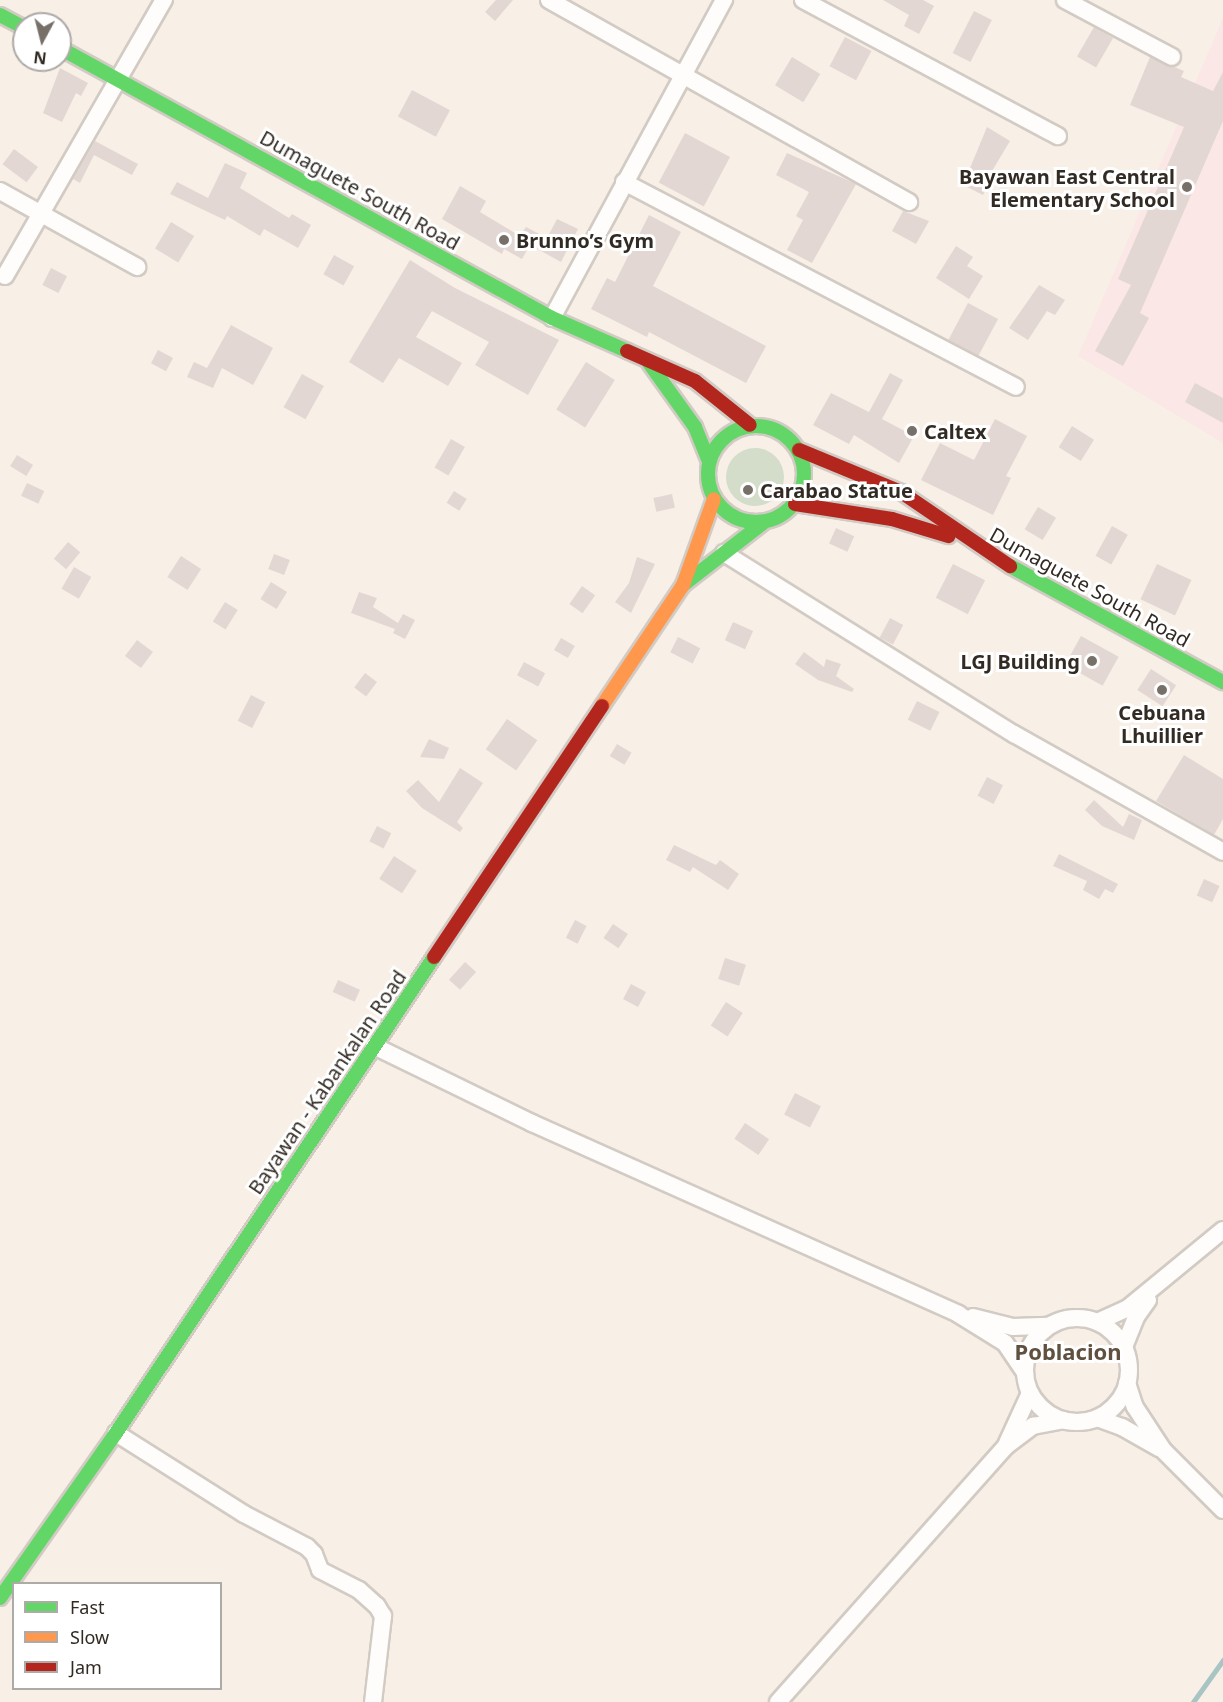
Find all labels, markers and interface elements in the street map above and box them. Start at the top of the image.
north arrow [12,12,72,72]
text: N [32,46,48,70]
street label: Dumaguete South Road [256,125,464,255]
place label: Bayawan East Central Elementary School [959,164,1175,211]
marker: Bayawan East Central Elementary School [1180,180,1194,194]
place label: Brunno’s Gym [516,228,654,252]
marker: Brunno’s Gym [497,233,511,247]
place label: Caltex [924,419,987,443]
marker: Caltex [905,424,919,438]
place label: Carabao Statue [760,478,913,502]
marker: Carabao Statue [741,483,755,497]
street label: Dumaguete South Road [986,522,1194,652]
place label: LGJ Building [960,649,1080,673]
marker: LGJ Building [1085,654,1099,668]
marker: Cebuana Lhuillier [1155,683,1169,697]
place label: Cebuana Lhuillier [1118,700,1206,747]
street label: Bayawan - Kabankalan Road [243,965,411,1199]
district label: Poblacion [1014,1339,1122,1365]
legend [12,1582,222,1690]
text: Fast [70,1595,105,1619]
text: Slow [70,1625,109,1649]
text: Jam [70,1655,102,1679]

